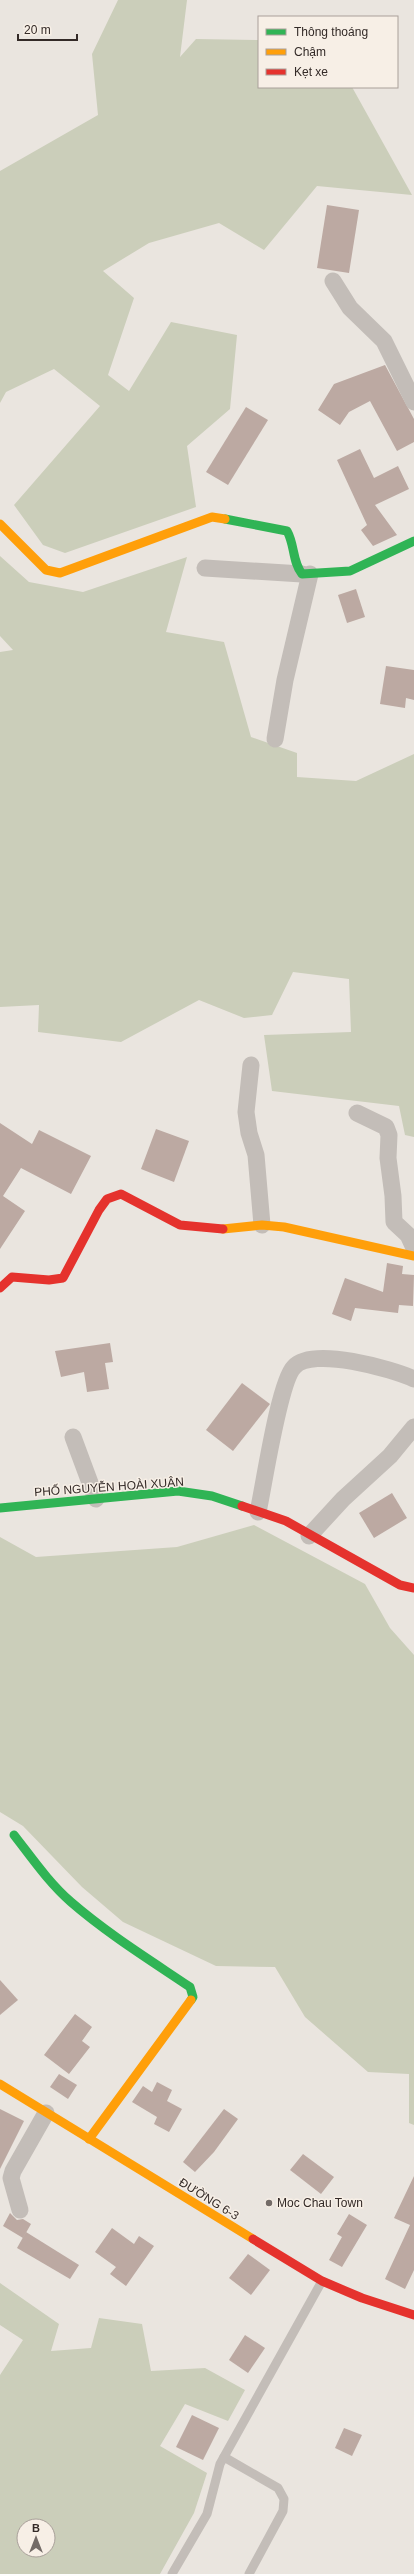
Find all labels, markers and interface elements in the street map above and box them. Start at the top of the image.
scale bar [18,16,77,42]
legend [258,16,398,88]
text: 20 m [24,23,51,37]
text: Thông thoáng [294,25,368,39]
text: Chậm [294,45,326,59]
text: Kẹt xe [294,65,328,79]
street label: PHỐ NGUYỄN HOÀI XUÂN [34,1474,184,1499]
street label: ĐƯỜNG 6-3 [177,2174,242,2223]
place label: Moc Chau Town [277,2196,363,2210]
marker: Moc Chau Town [264,2198,274,2208]
north arrow [16,2518,56,2558]
text: B [32,2522,40,2534]

